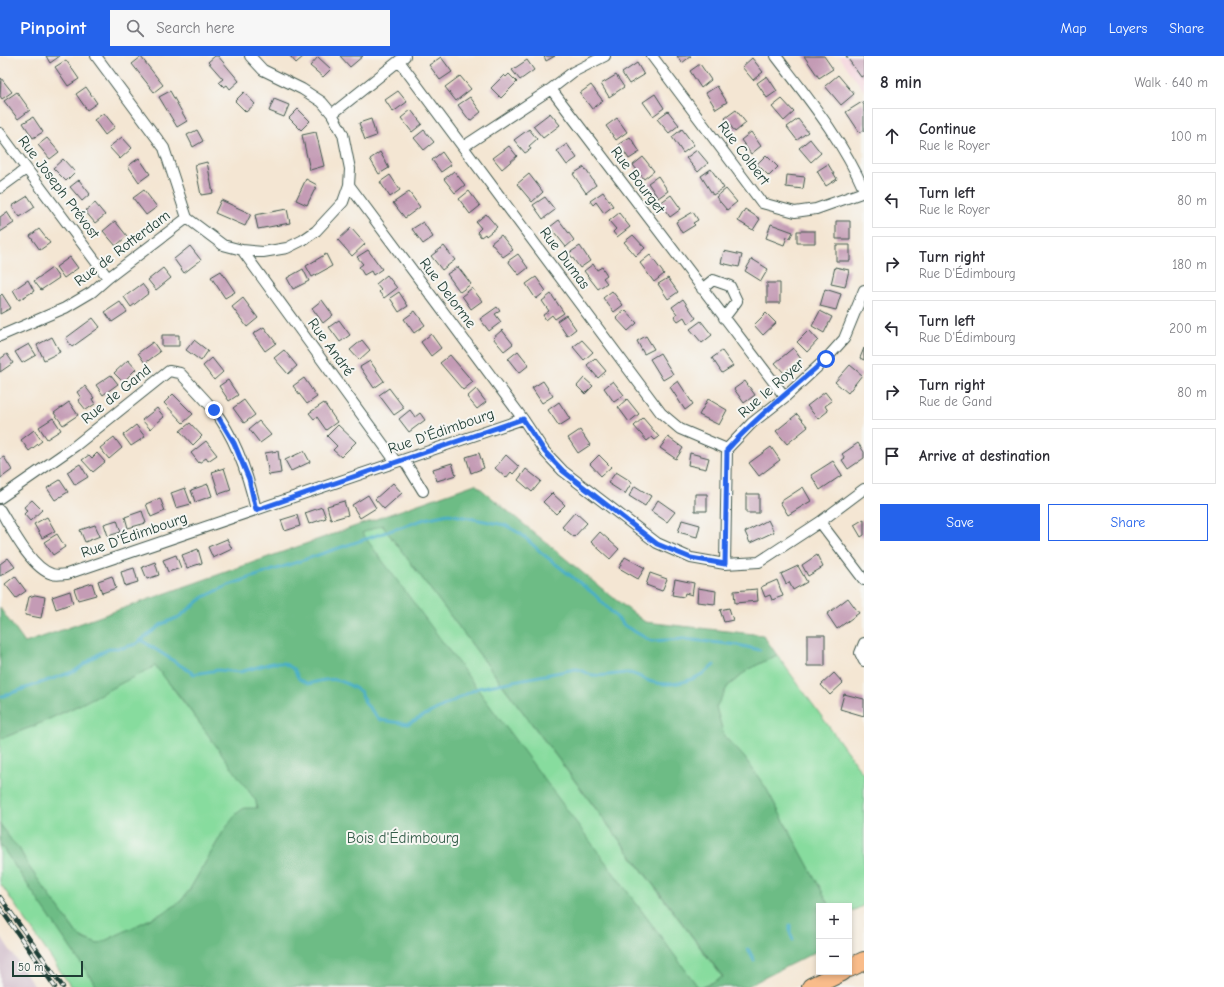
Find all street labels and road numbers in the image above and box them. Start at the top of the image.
street label: Rue Colbert [714,117,774,189]
street label: Rue Joseph Prévost [14,132,104,243]
street label: Rue Bourget [607,143,669,218]
street label: Rue de Rotterdam [70,206,174,290]
street label: Rue Dumas [536,224,594,292]
street label: Rue Delorme [416,254,481,332]
street label: Rue André [304,315,358,380]
street label: Rue le Royer [734,354,808,422]
street label: Rue de Gand [78,360,154,428]
street label: Rue D'Édimbourg [385,403,497,458]
street label: Rue D'Édimbourg [78,507,190,562]

